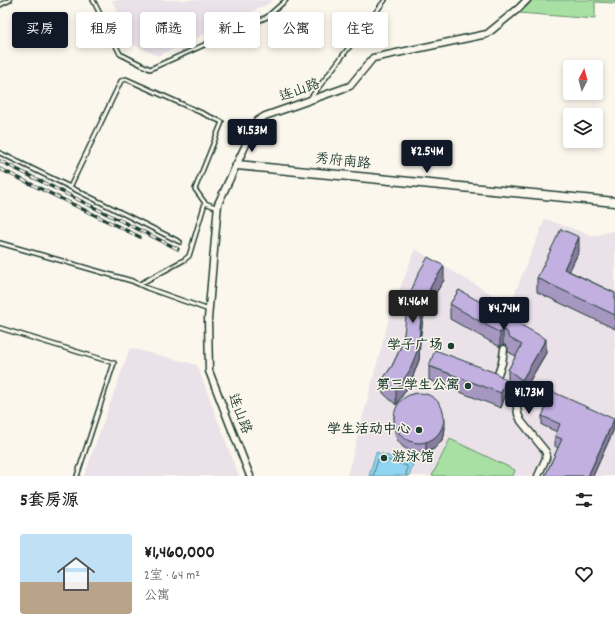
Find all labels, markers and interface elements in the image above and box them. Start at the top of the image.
chip: 买房 [12,12,68,48]
chip: 租房 [76,12,132,48]
chip: 筛选 [140,12,196,48]
chip: 新上 [204,12,260,48]
chip: 公寓 [268,12,324,48]
chip: 住宅 [332,12,388,48]
north arrow [563,60,603,100]
map controls [563,60,603,148]
street label: 连山路 [277,74,323,108]
button: layers [563,108,603,148]
pin: ¥1.53M [219,119,285,153]
text: ¥1.53M [237,122,267,141]
pin: ¥2.54M [394,140,460,174]
text: ¥2.54M [410,143,444,162]
street label: 秀府南路 [314,149,372,175]
pin: ¥1.46M [380,290,446,324]
text: ¥1.46M [398,293,428,312]
pin: ¥4.74M [471,297,537,331]
text: ¥4.74M [488,300,520,319]
place label: 学子广场 [387,336,443,356]
marker: 学子广场 [446,341,456,351]
place label: 第三学生公寓 [376,376,460,396]
marker: 第三学生公寓 [463,381,473,391]
pin: ¥1.73M [496,381,562,415]
text: ¥1.73M [514,384,544,403]
street label: 连山路 [222,391,256,437]
place label: 学生活动中心 [327,420,411,440]
marker: 学生活动中心 [414,425,424,435]
place label: 游泳馆 [392,448,434,468]
marker: 游泳馆 [379,453,389,463]
icon: filters [573,489,595,511]
text: 5套房源 [20,490,79,514]
text: ¥1,460,000 [144,542,215,566]
icon: home [52,550,100,598]
icon: heart [573,563,595,585]
text: 2室 · 64 m² [144,567,200,586]
text: 公寓 [144,587,170,606]

